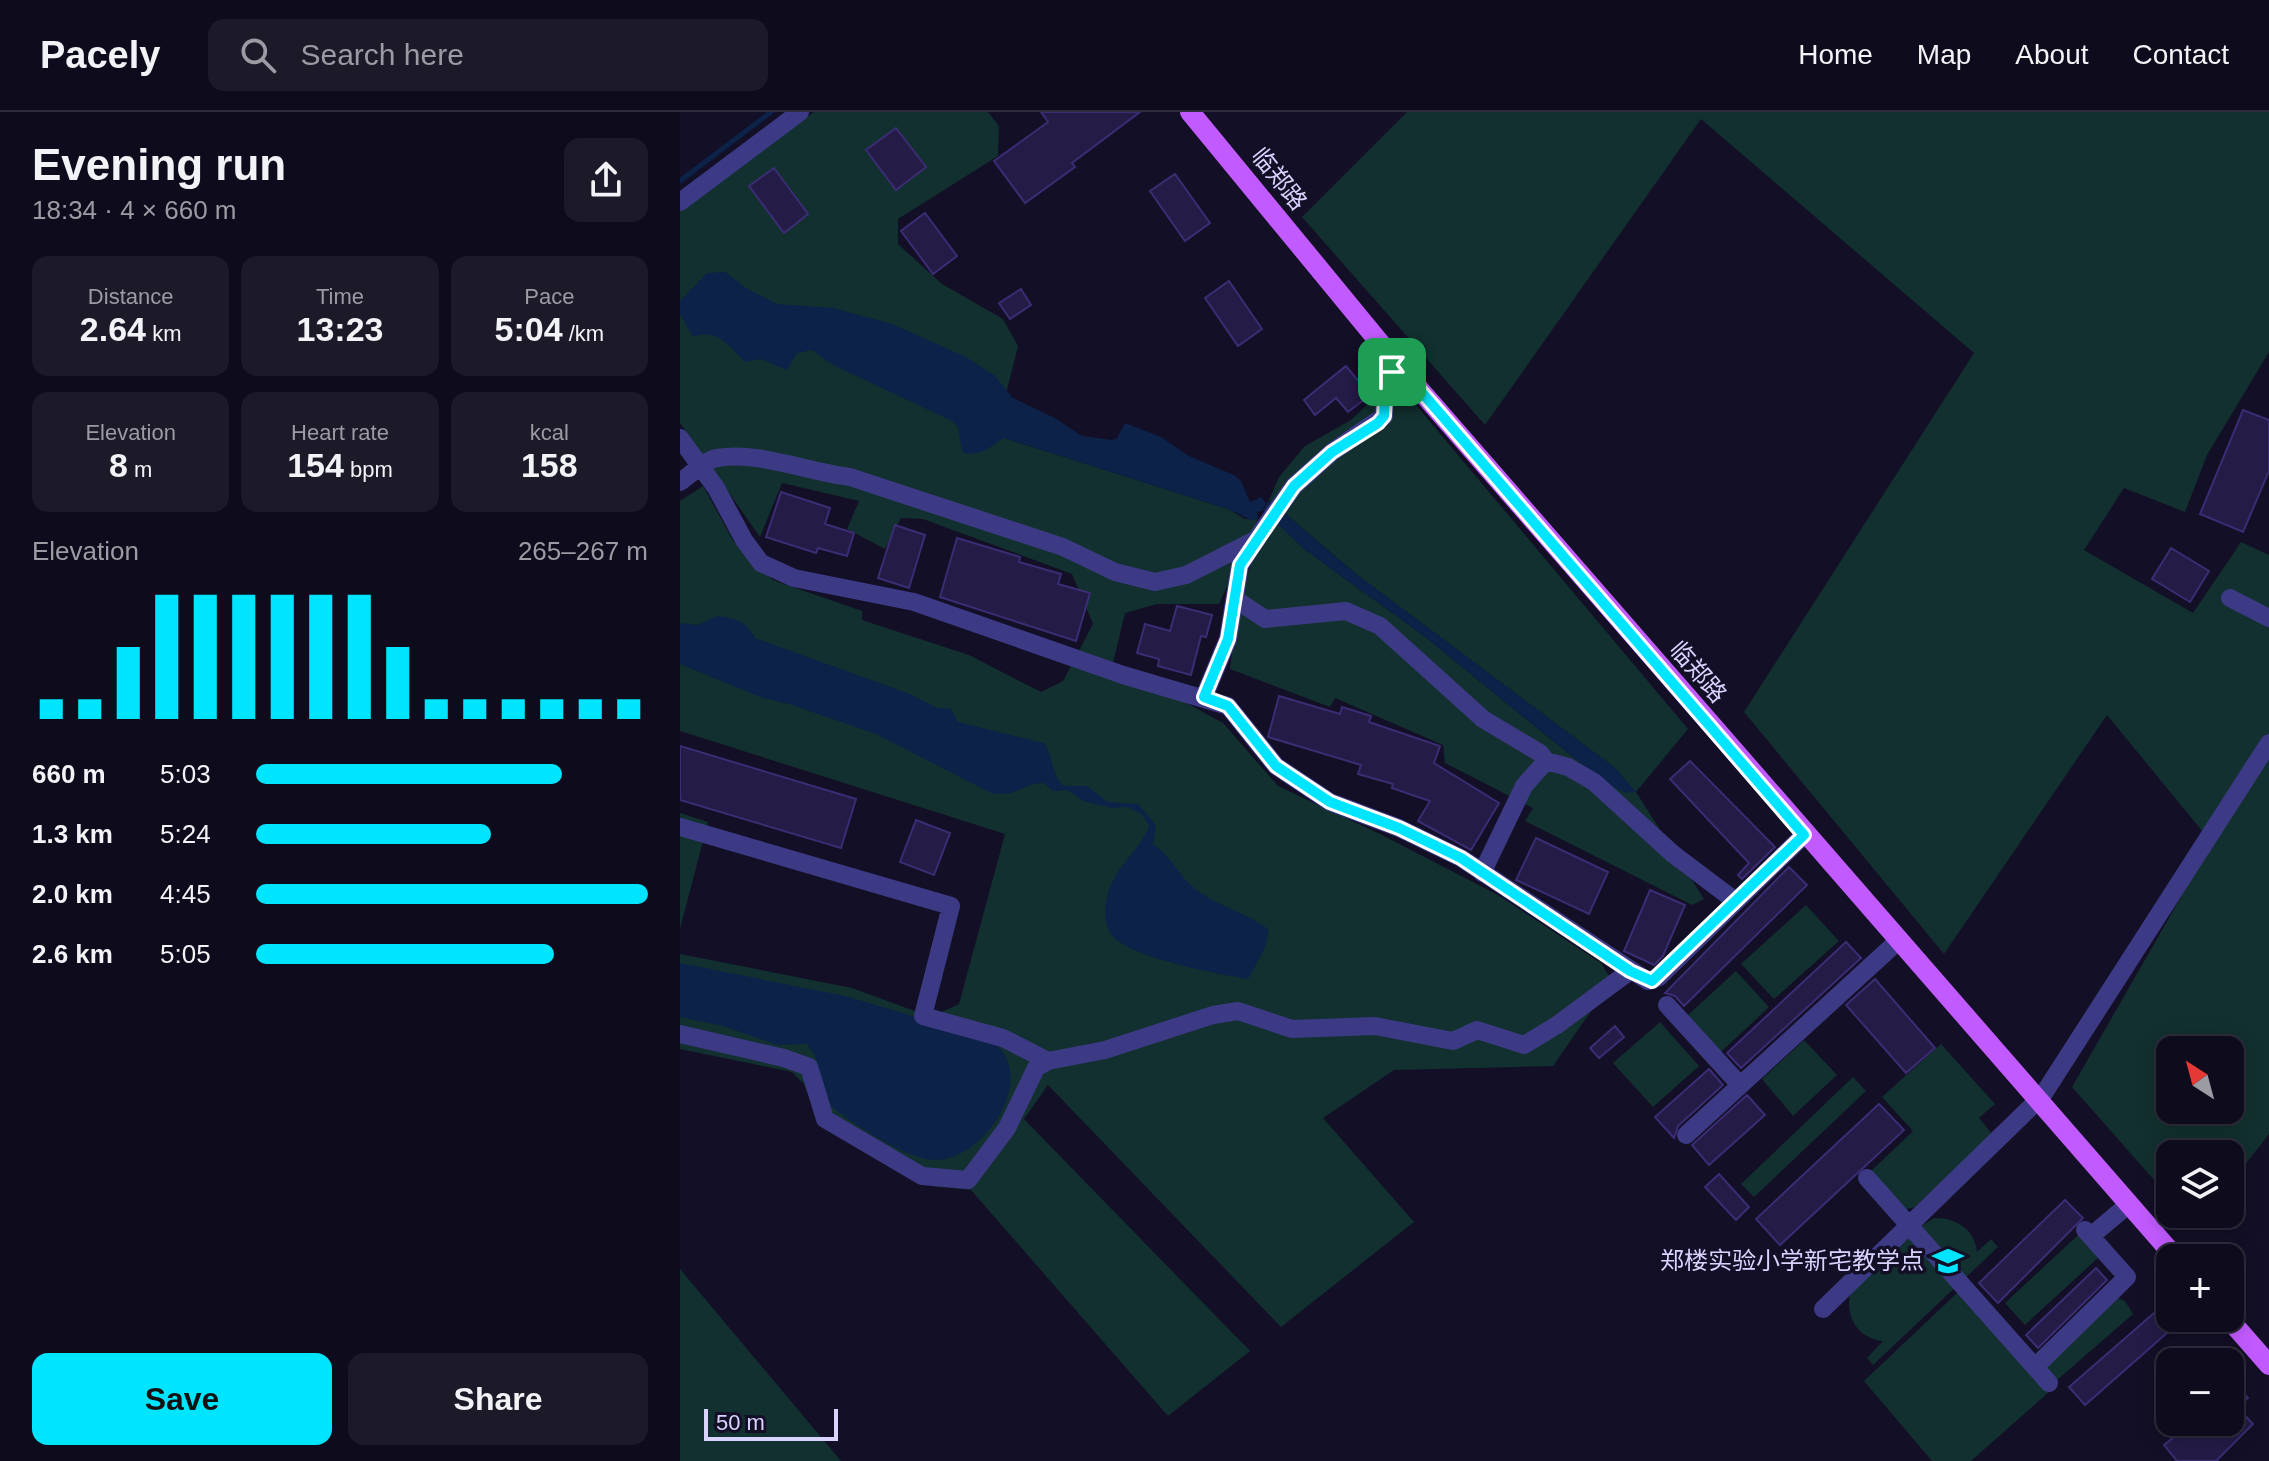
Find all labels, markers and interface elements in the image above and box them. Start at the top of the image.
search box [208,19,768,91]
icon: search [236,33,280,77]
text: Pacely [40,34,160,76]
text: Search here [300,38,464,71]
text: Home [1798,39,1873,70]
text: Map [1917,39,1971,70]
text: About [2015,39,2089,70]
text: Contact [2133,39,2229,70]
button: share [564,138,648,222]
text: Evening run [32,140,286,189]
street label: 临郑路 [1246,142,1313,215]
text: 18:34 · 4 × 660 m [32,195,237,225]
text: Distance [88,284,173,309]
text: Time [316,284,364,309]
text: Pace [524,284,574,309]
text: 2.64 [80,310,146,348]
text: 13:23 [297,310,383,348]
text: 5:04 [495,310,563,348]
text: km [146,321,181,346]
text: /km [563,321,604,346]
pin [1358,338,1426,406]
icon: arrive [1370,350,1414,394]
text: Elevation [85,420,176,445]
text: Heart rate [291,420,389,445]
text: kcal [530,420,569,445]
text: 8 [109,446,128,484]
text: 154 [287,446,344,484]
text: 158 [521,446,578,484]
text: m [128,457,152,482]
text: bpm [344,457,393,482]
text: Elevation [32,536,139,566]
text: 265–267 m [518,536,648,566]
street label: 临郑路 [1665,636,1732,708]
text: 660 m [32,759,106,789]
text: 5:03 [160,759,211,789]
text: 1.3 km [32,819,113,849]
text: 5:24 [160,819,211,849]
text: 2.0 km [32,879,113,909]
text: 4:45 [160,879,211,909]
text: 2.6 km [32,939,113,969]
text: 5:05 [160,939,211,969]
north arrow [2156,1036,2244,1124]
map controls [2156,1036,2244,1436]
button: layers [2156,1140,2244,1228]
school or university icon: 郑楼实验小学新宅教学点 [1931,1244,1965,1278]
button: + [2156,1244,2244,1332]
place label: 郑楼实验小学新宅教学点 [1660,1247,1924,1274]
button: − [2156,1348,2244,1436]
button: Save [32,1353,332,1445]
button: Share [348,1353,648,1445]
scale bar [704,1405,838,1441]
text: 50 m [716,1410,765,1435]

